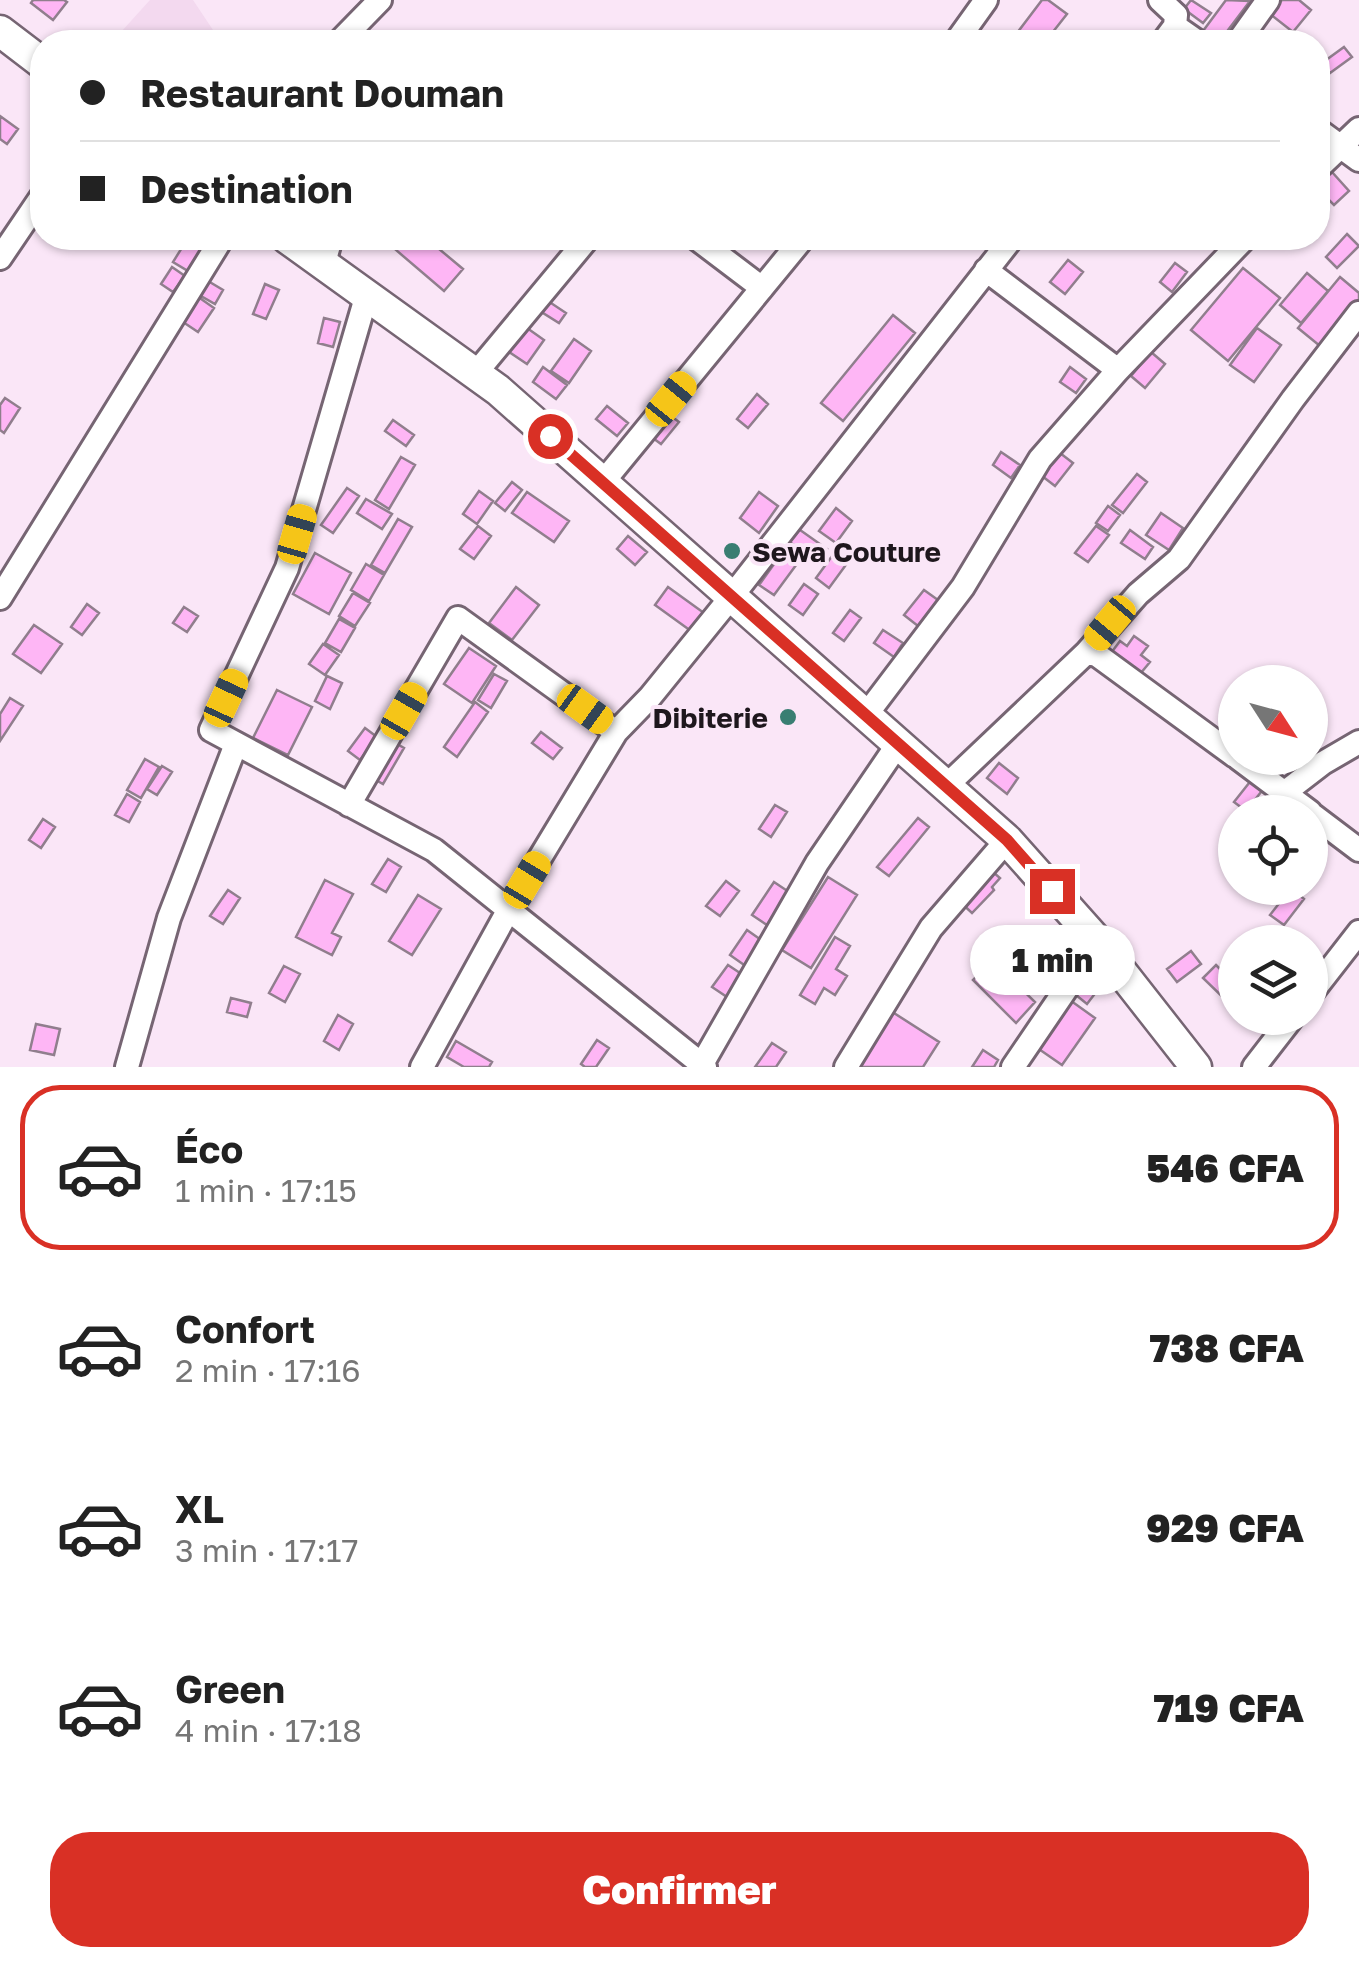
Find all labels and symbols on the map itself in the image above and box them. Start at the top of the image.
car [640,366,702,432]
route start [528,414,573,459]
car [274,501,320,567]
place label: Sewa Couture [752,535,941,568]
marker: Sewa Couture [721,540,743,562]
car [1079,590,1141,656]
car [200,664,252,732]
north arrow [1218,665,1328,775]
car [376,678,432,744]
car [552,679,618,739]
place label: Dibiterie [653,701,768,734]
marker: Dibiterie [777,706,799,728]
car [499,847,555,913]
route end [1030,869,1075,914]
callout: 1 min [970,926,1134,996]

